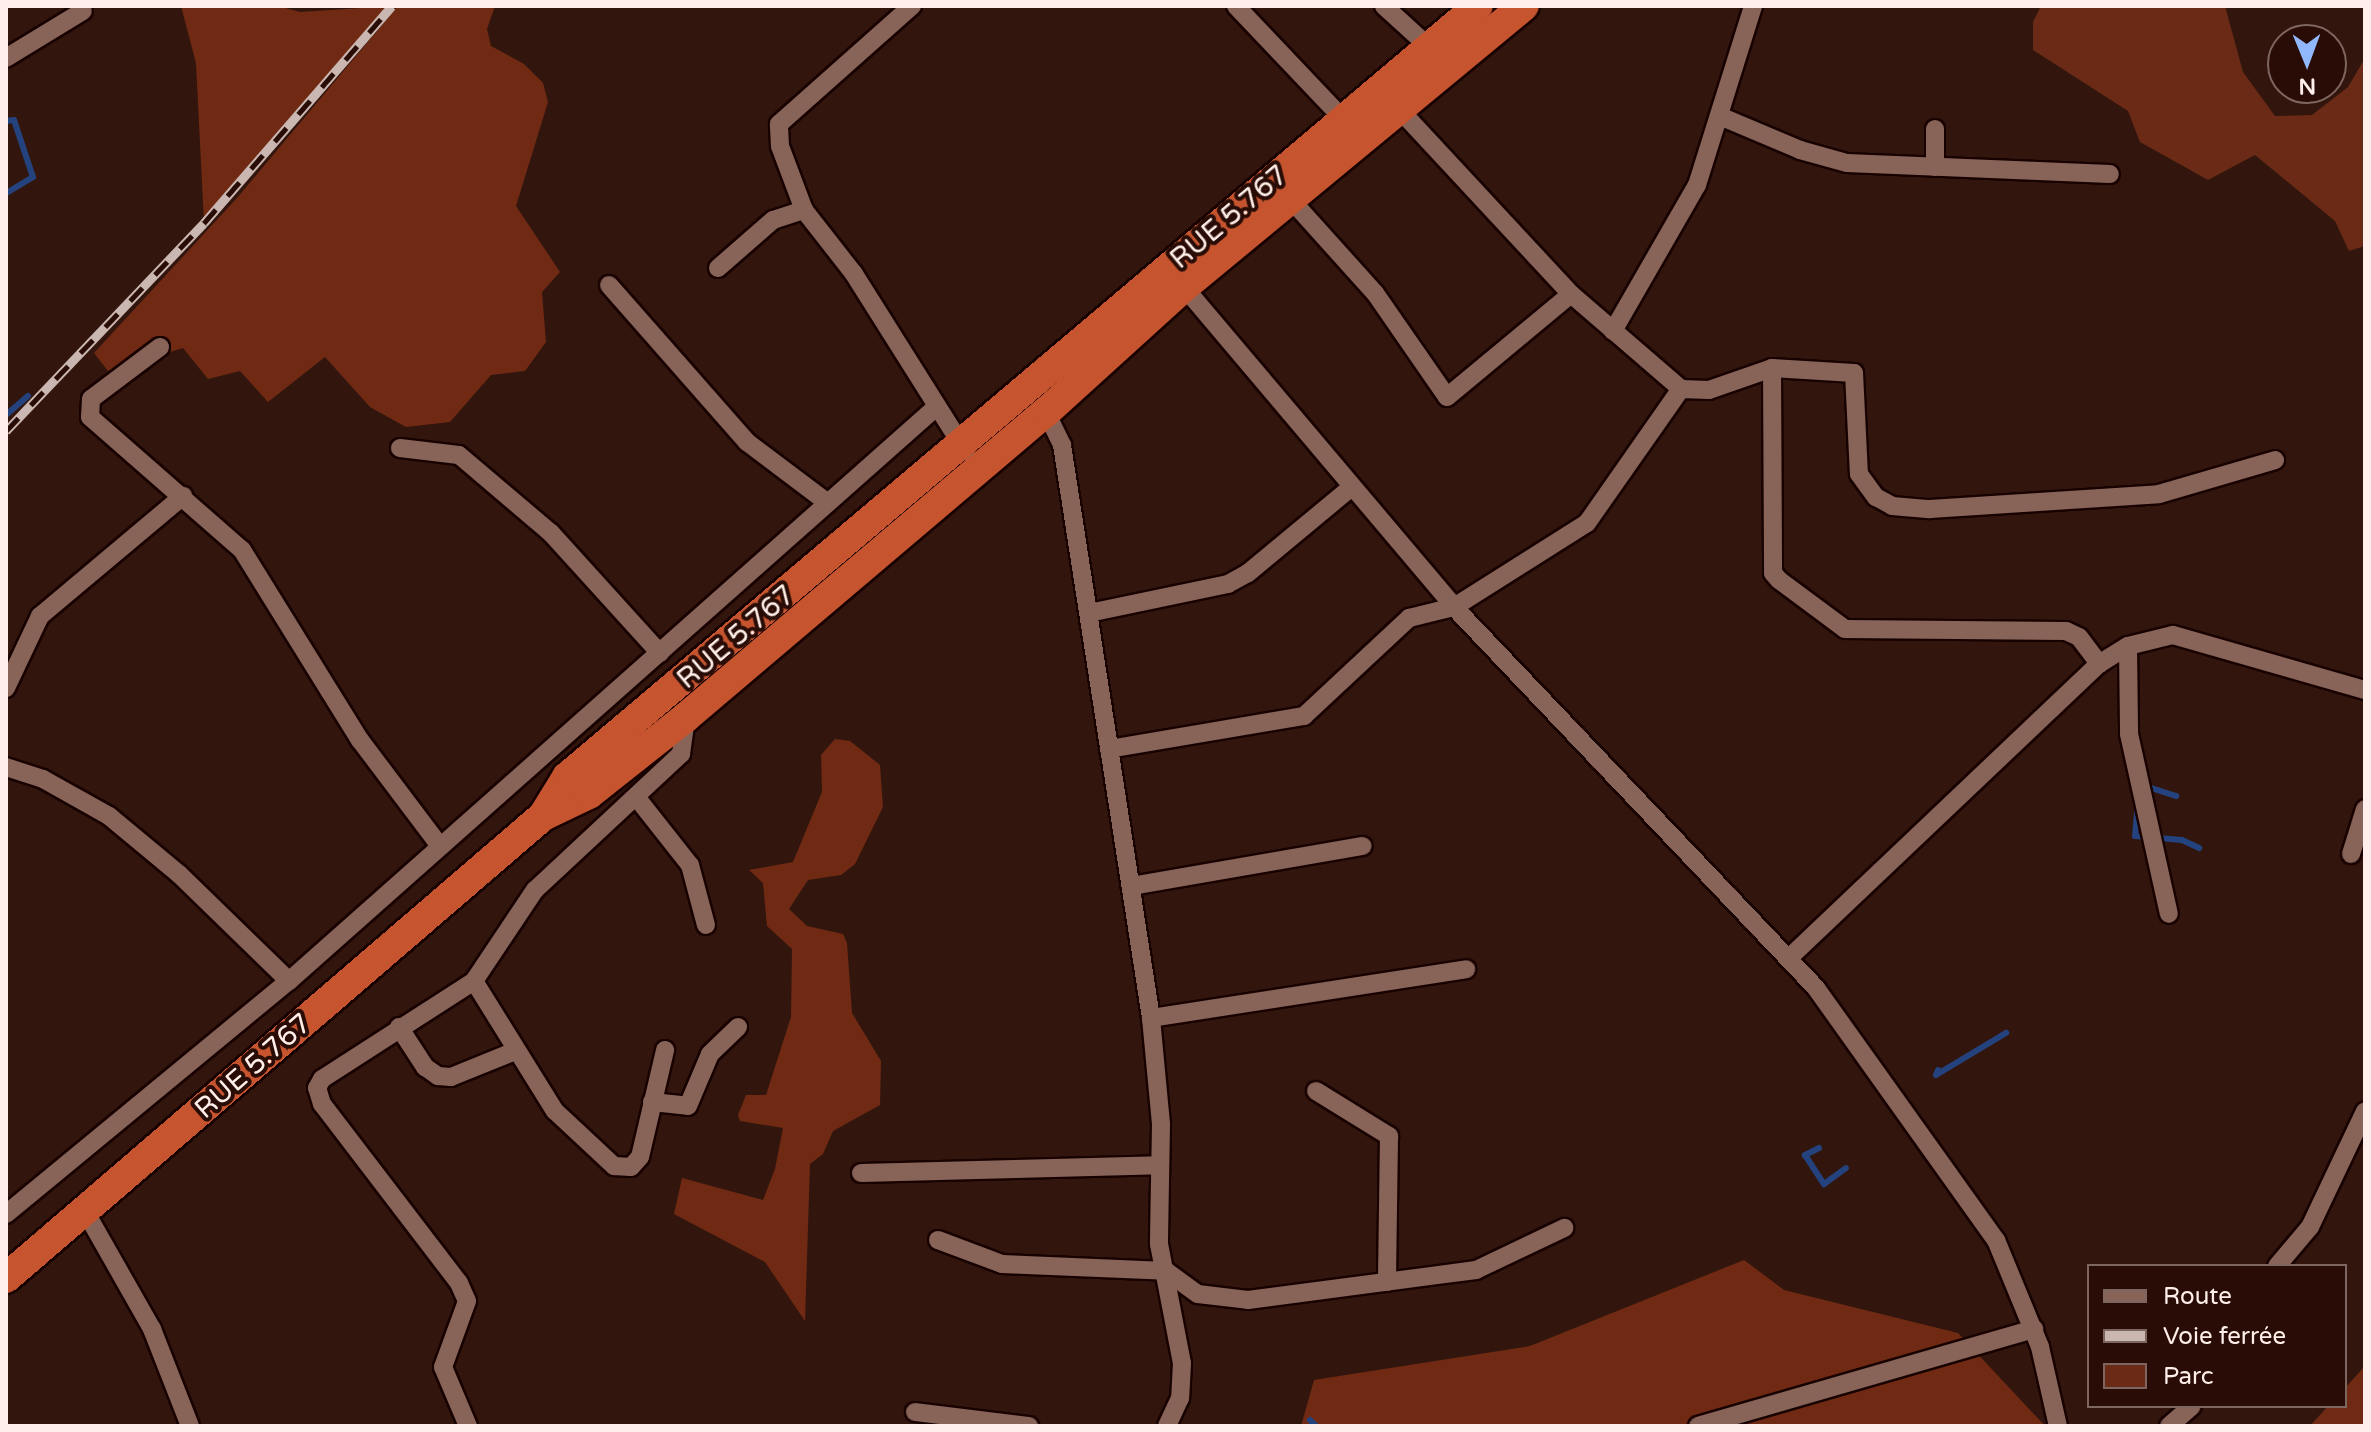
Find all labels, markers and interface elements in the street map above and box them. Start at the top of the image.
north arrow [2267,24,2347,104]
text: N [2298,73,2316,99]
street label: RUE 5.767 [1163,158,1295,276]
street label: RUE 5.767 [670,578,802,696]
street label: RUE 5.767 [188,1006,318,1126]
legend [2087,1264,2347,1408]
text: Route [2163,1282,2232,1311]
text: Voie ferrée [2163,1322,2286,1351]
text: Parc [2163,1362,2214,1391]

